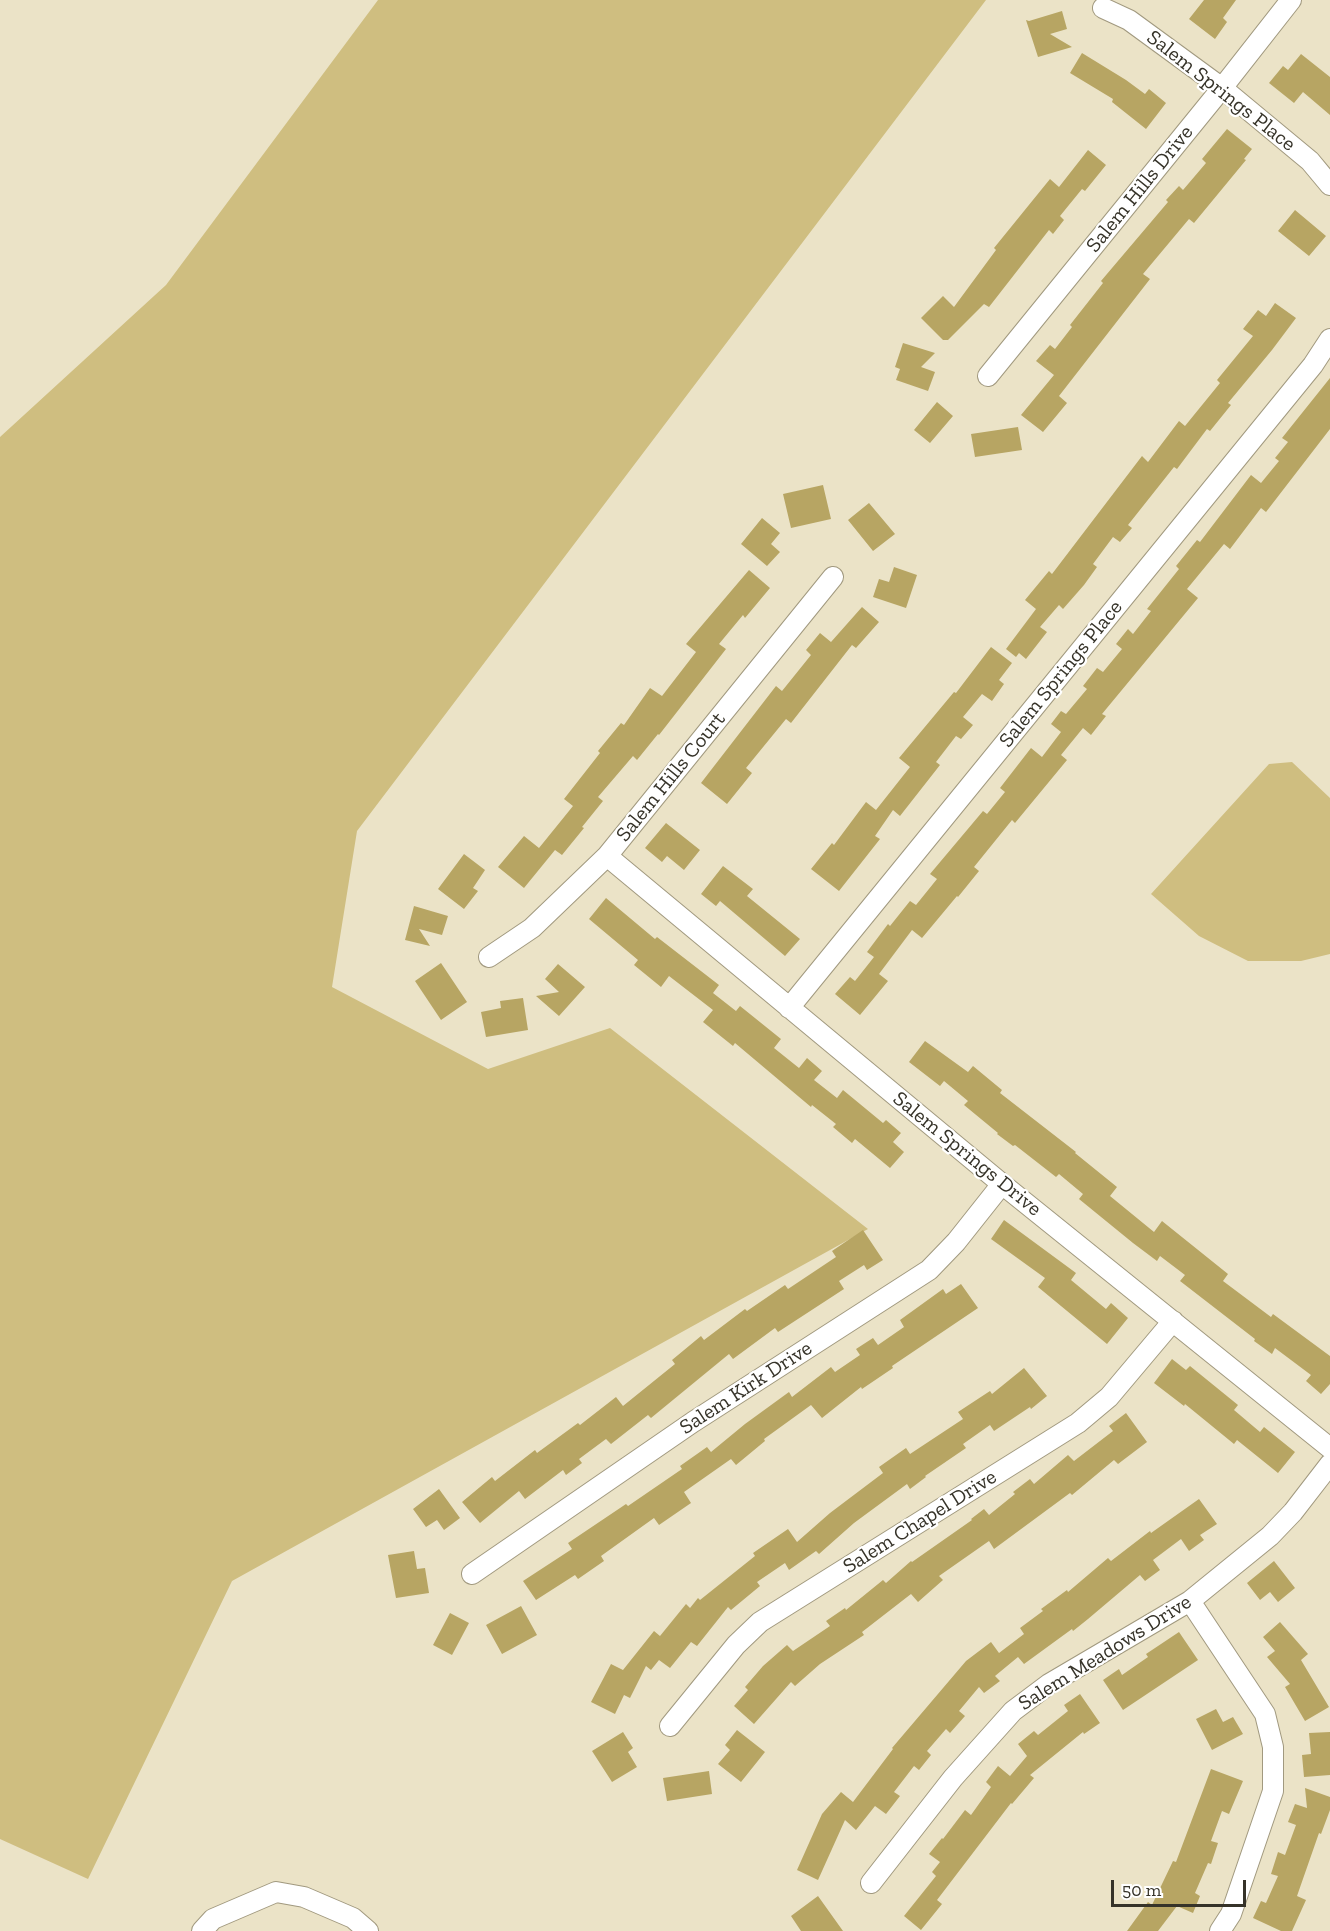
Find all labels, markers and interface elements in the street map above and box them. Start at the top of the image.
street label: Salem Springs Place [1142,25,1300,157]
street label: Salem Hills Drive [1081,120,1199,258]
street label: Salem Springs Place [994,595,1128,753]
street label: Salem Hills Court [611,707,731,847]
street label: Salem Springs Drive [888,1086,1046,1222]
street label: Salem Kirk Drive [675,1336,817,1440]
street label: Salem Chapel Drive [839,1465,1001,1579]
street label: Salem Meadows Drive [1014,1590,1196,1716]
scale bar [1114,1868,1249,1906]
text: 50 m [1122,1879,1161,1901]

